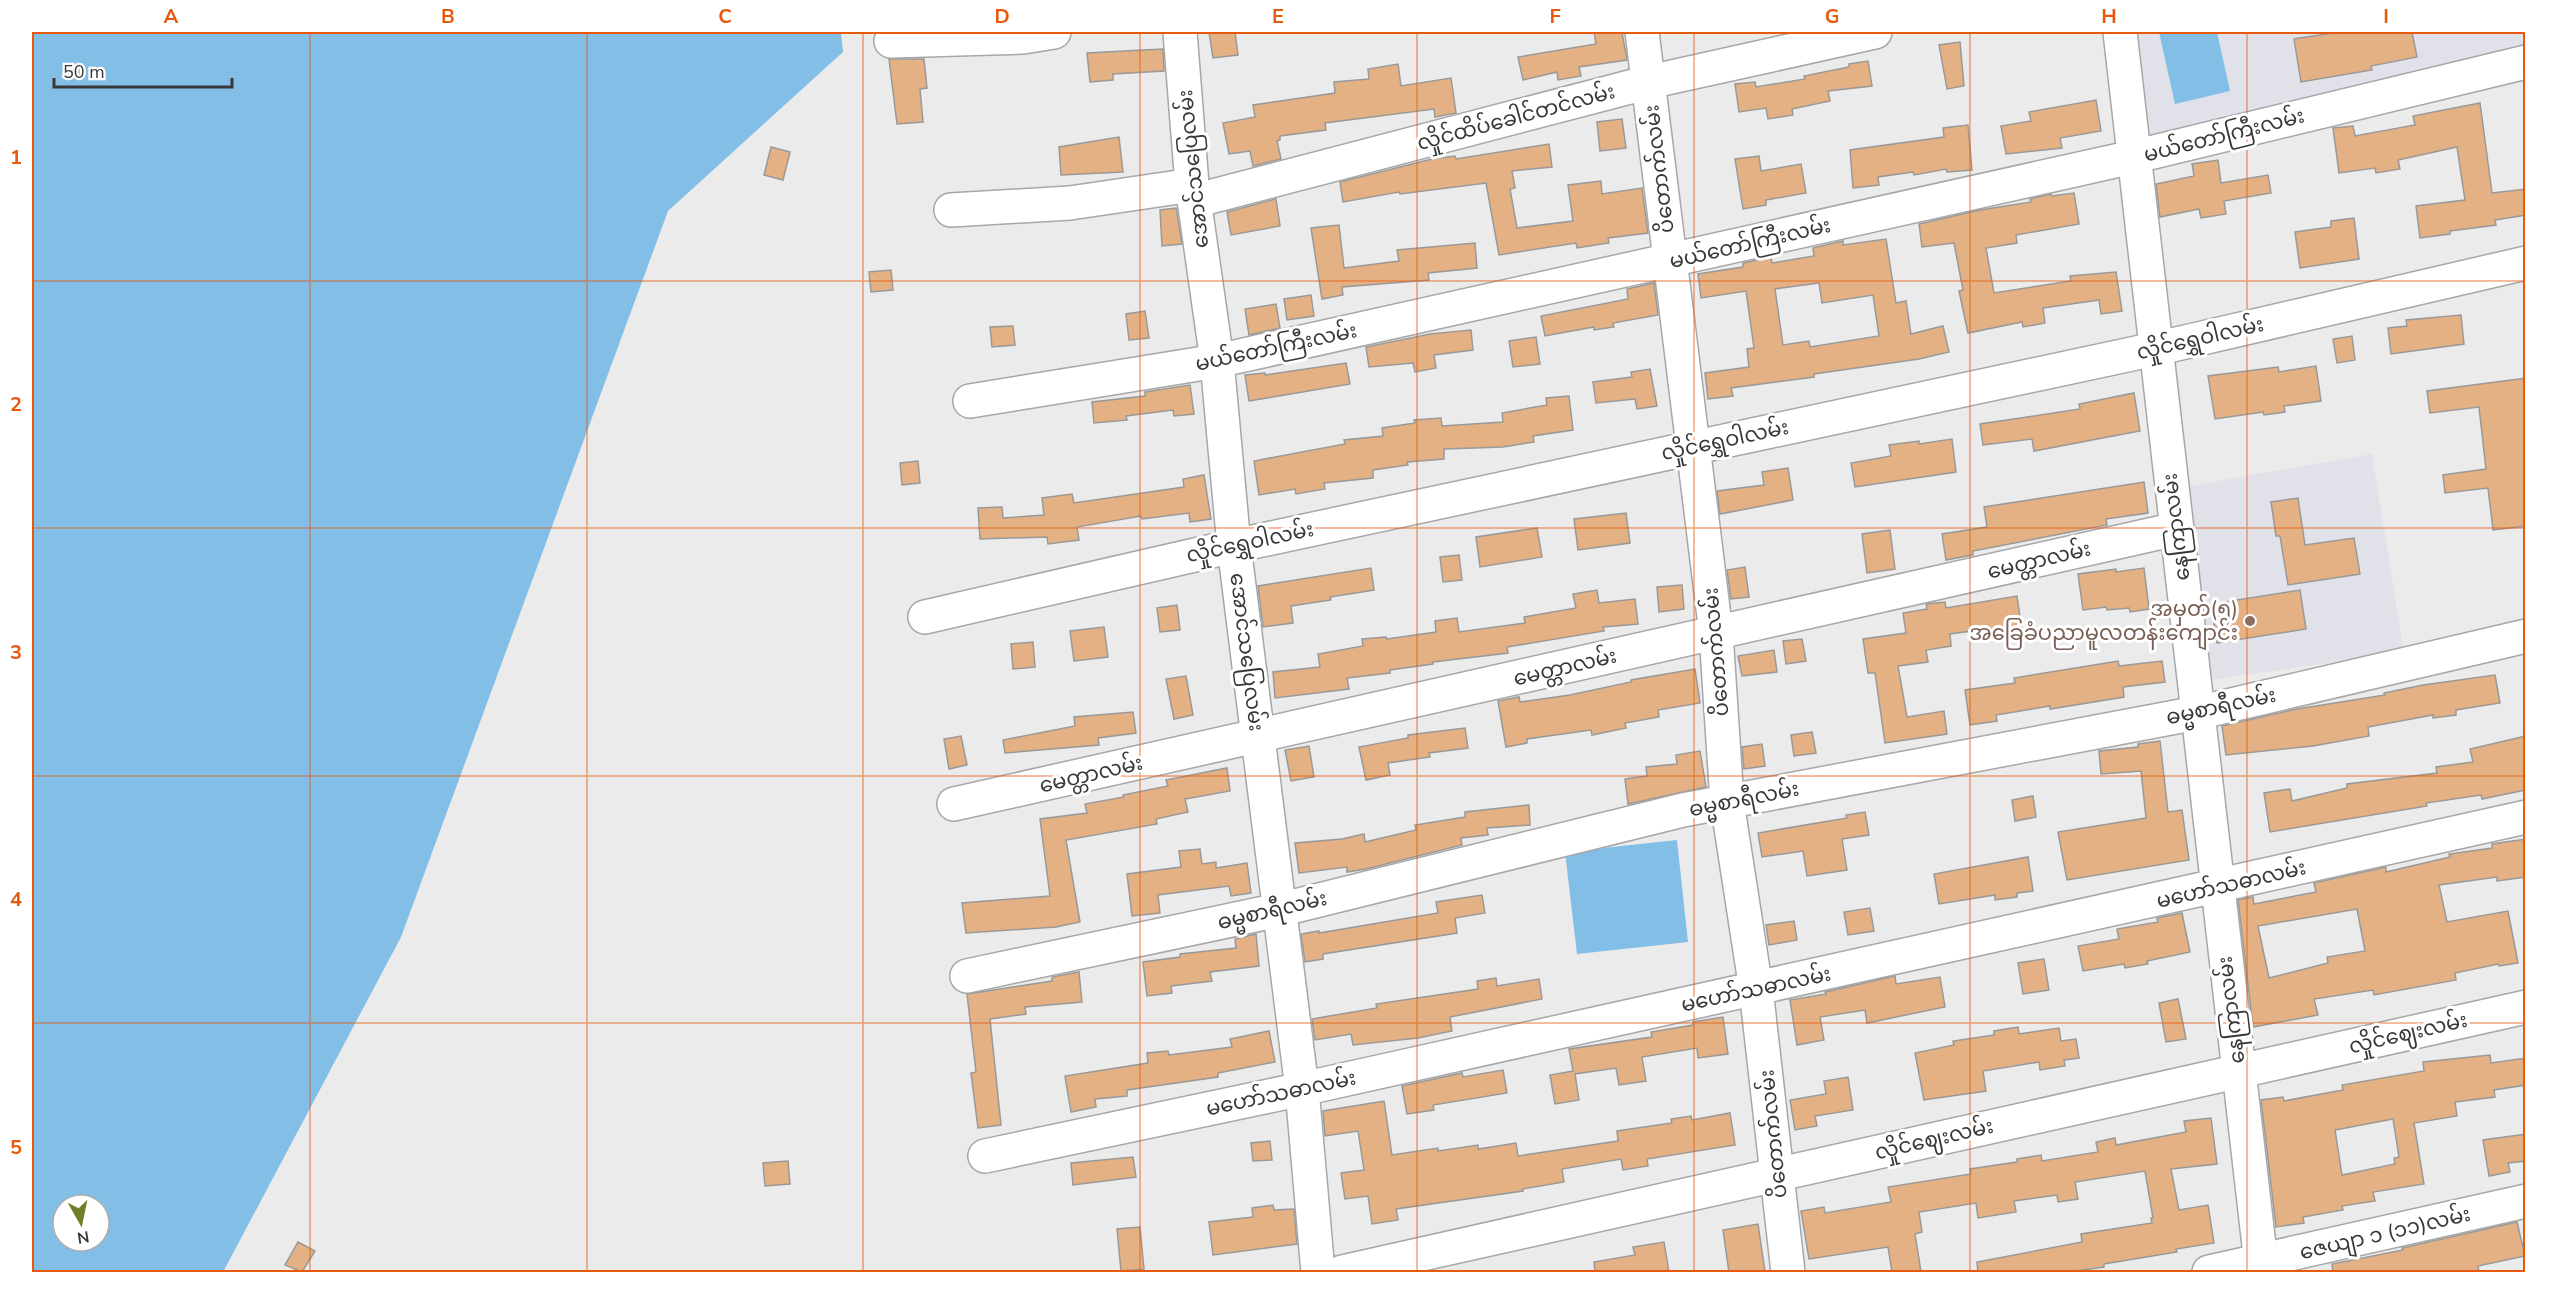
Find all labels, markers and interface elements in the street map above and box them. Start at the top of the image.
text: A [164,3,179,30]
text: B [441,3,455,30]
text: C [718,3,732,30]
text: D [994,3,1010,30]
text: E [1272,3,1284,30]
text: F [1549,3,1561,30]
text: G [1825,3,1839,30]
text: H [2101,3,2117,30]
text: I [2383,3,2389,30]
scale bar [54,51,232,89]
text: 50 m [63,60,105,84]
street label: လှိုင်ထိပ်ခေါင်တင်လမ်း [1413,75,1619,160]
street label: အောင်သပြေလမ်း [1169,88,1218,250]
street label: မယ်တော်ကြီးလမ်း [2140,100,2308,171]
street label: ပိတောက်လမ်း [1635,103,1681,235]
text: 1 [10,144,22,171]
street label: မယ်တော်ကြီးလမ်း [1666,209,1834,278]
street label: လှိုင်ရွှေဝါလမ်း [2133,308,2267,369]
street label: မယ်တော်ကြီးလမ်း [1192,314,1360,381]
text: 2 [10,391,22,418]
street label: လှိုင်ရွှေဝါလမ်း [1658,411,1792,470]
street label: နေကြာလမ်း [2154,471,2199,583]
street label: လှိုင်ရွှေဝါလမ်း [1183,513,1317,572]
street label: မေတ္တာလမ်း [1984,533,2094,588]
street label: အောင်သပြေလမ်း [1220,571,1273,733]
street label: ပိတောက်လမ်း [1694,587,1736,718]
place label: အမှတ်(၅) အခြေခံပညာမူလတန်းကျောင်း [1969,593,2238,651]
marker: အမှတ်(၅) အခြေခံပညာမူလတန်းကျောင်း [2243,614,2257,628]
text: 3 [10,639,22,666]
street label: မေတ္တာလမ်း [1510,640,1620,695]
street label: ဓမ္မစာရီလမ်း [2163,679,2279,735]
street label: မေတ္တာလမ်း [1036,747,1146,802]
street label: ဓမ္မစာရီလမ်း [1686,773,1802,827]
street label: မဟော်သဓာလမ်း [2153,851,2309,915]
street label: ဓမ္မစာရီလမ်း [1214,882,1330,940]
text: 4 [10,886,22,913]
street label: နေကြာလမ်း [2209,954,2254,1066]
street label: မဟော်သဓာလမ်း [1678,957,1834,1019]
street label: လှိုင်ဈေးလမ်း [2345,1004,2471,1063]
street label: မဟော်သဓာလမ်း [1203,1061,1359,1123]
street label: ပိတောက်လမ်း [1750,1068,1794,1200]
street label: လှိုင်ဈေးလမ်း [1871,1110,1997,1169]
text: 5 [10,1134,22,1161]
north arrow [51,1193,111,1253]
street label: ဇေယျာ ၁ (၁၁)လမ်း [2296,1198,2474,1270]
text: N [76,1225,91,1249]

